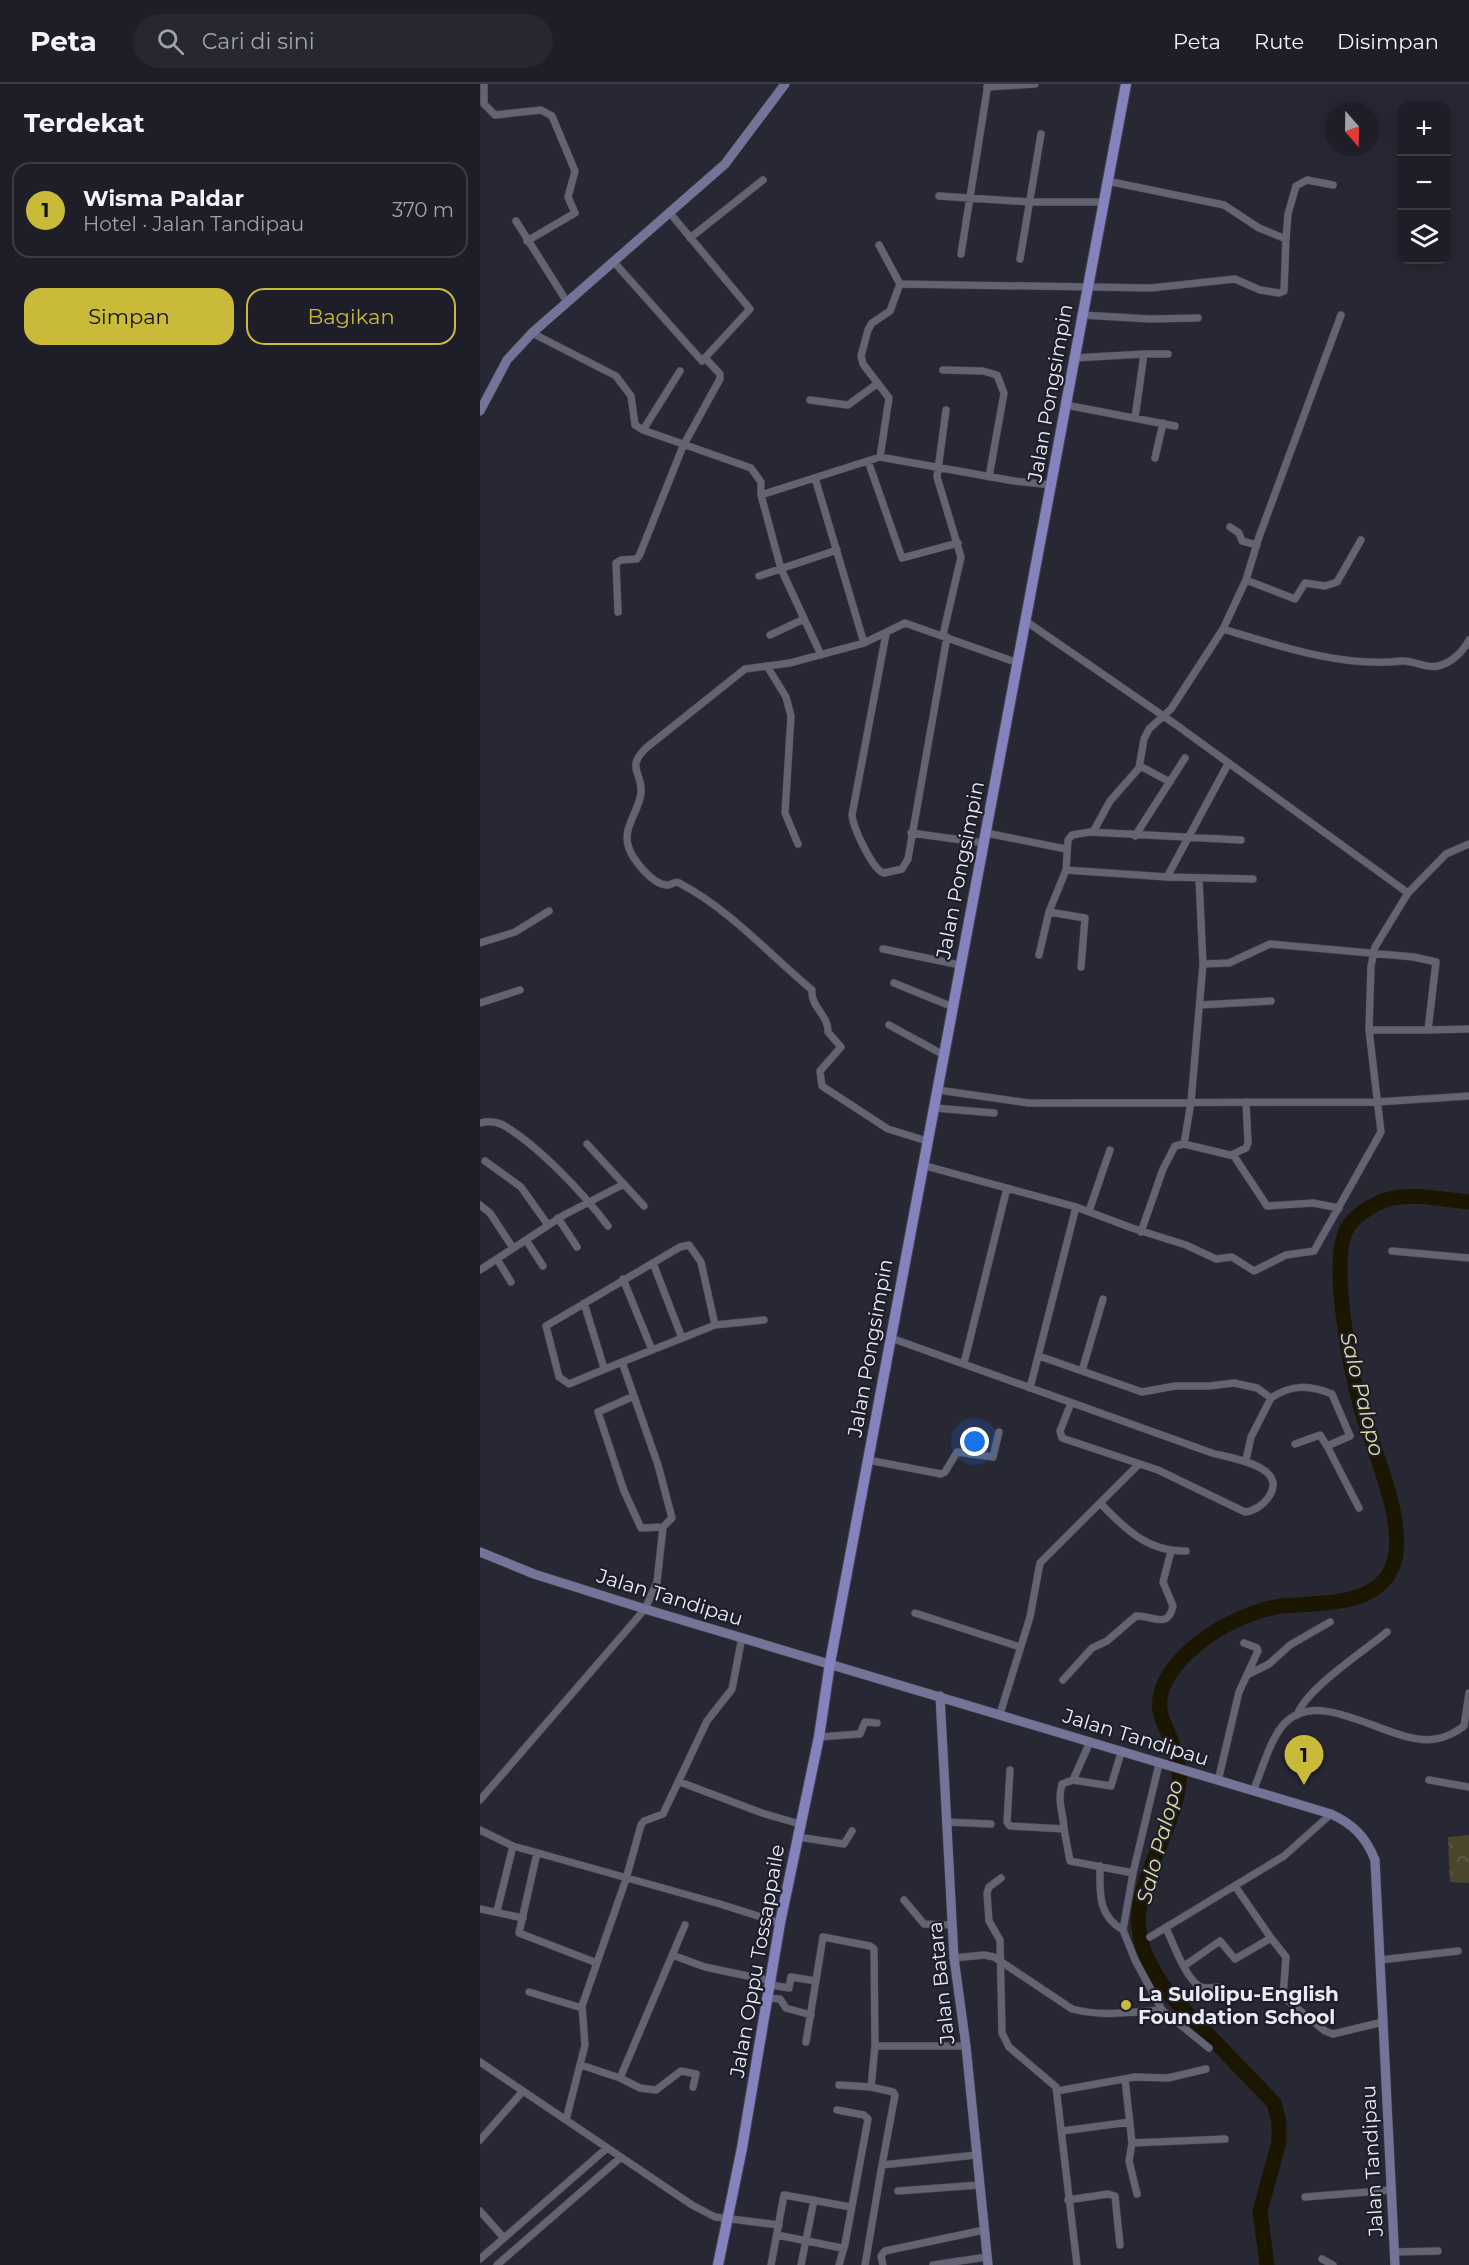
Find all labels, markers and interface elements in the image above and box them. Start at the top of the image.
search box [133,14,553,68]
text: Peta [30,24,97,58]
icon: search [154,25,187,58]
text: Cari di sini [202,28,315,55]
text: Peta [1173,29,1221,54]
text: Rute [1254,29,1304,54]
text: Disimpan [1337,29,1439,54]
north arrow [1325,102,1379,156]
map controls [1397,102,1451,264]
button: + [1397,102,1451,156]
text: Terdekat [24,107,145,139]
button: − [1397,156,1451,210]
text: Wisma Paldar [83,185,244,212]
text: 1 [42,198,49,222]
text: 370 m [392,198,454,222]
button: layers [1397,210,1451,264]
text: Hotel · Jalan Tandipau [83,212,304,236]
button: Simpan [24,288,234,345]
button: Bagikan [246,288,456,345]
street label: Jalan Pongsimpin [1022,302,1077,485]
street label: Jalan Pongsimpin [931,779,989,962]
street label: Jalan Pongsimpin [842,1257,897,1440]
water label: Salo Palopo [1335,1329,1390,1458]
your location [960,1427,989,1456]
street label: Jalan Tandipau [593,1563,746,1631]
street label: Jalan Tandipau [1059,1703,1212,1771]
pin: 1 [1284,1736,1324,1785]
water label: Salo Palopo [1131,1777,1188,1906]
street label: Jalan Oppu Tossappaile [724,1843,789,2080]
street label: Jalan Batara [923,1920,959,2046]
place label: La Sulolipu-English Foundation School [1138,1982,1339,2029]
marker: La Sulolipu-English Foundation School [1119,1998,1133,2012]
street label: Jalan Tandipau [1356,2085,1388,2238]

